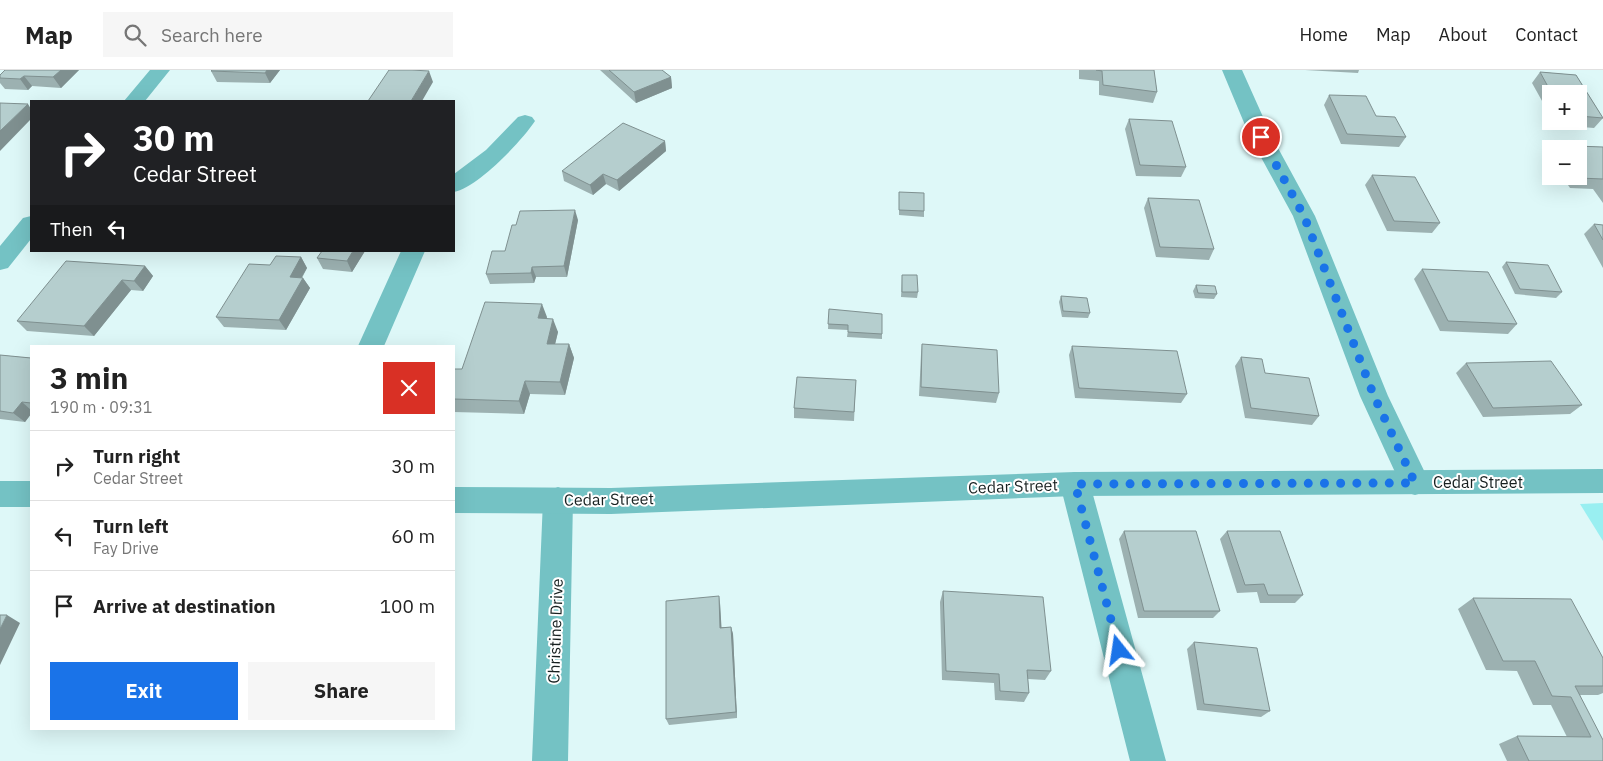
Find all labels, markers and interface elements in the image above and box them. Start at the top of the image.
search box [103,12,453,57]
text: Map [25,19,73,51]
icon: search [121,21,149,49]
text: Search here [161,23,263,47]
text: Home [1300,23,1348,46]
text: Map [1376,23,1411,46]
text: About [1439,23,1487,46]
text: Contact [1515,23,1578,46]
map controls [1542,85,1587,185]
button: + [1542,85,1587,130]
text: 30 m [133,115,215,161]
pin [1240,116,1282,158]
icon: right [50,120,115,185]
icon: arrive [1247,123,1275,151]
button: − [1542,140,1587,185]
text: Cedar Street [133,159,257,188]
icon: left [103,215,131,243]
text: Then [50,217,93,241]
text: 3 min [50,358,128,397]
button: close [383,362,435,414]
text: 190 m · 09:31 [50,397,152,417]
text: Turn right [93,444,180,468]
icon: right [50,452,78,480]
text: 30 m [391,454,435,478]
text: Cedar Street [93,468,183,488]
street label: Cedar Street [1433,472,1523,492]
street label: Cedar Street [968,474,1058,498]
street label: Cedar Street [564,488,654,510]
text: Turn left [93,514,169,538]
icon: left [50,522,78,550]
text: 60 m [391,524,435,548]
text: Fay Drive [93,538,159,558]
street label: Christine Drive [543,578,567,684]
icon: arrive [50,592,78,620]
text: Arrive at destination [93,594,276,618]
text: 100 m [380,594,435,618]
position arrow [1092,623,1144,675]
button: Exit [50,662,238,720]
button: Share [248,662,435,720]

